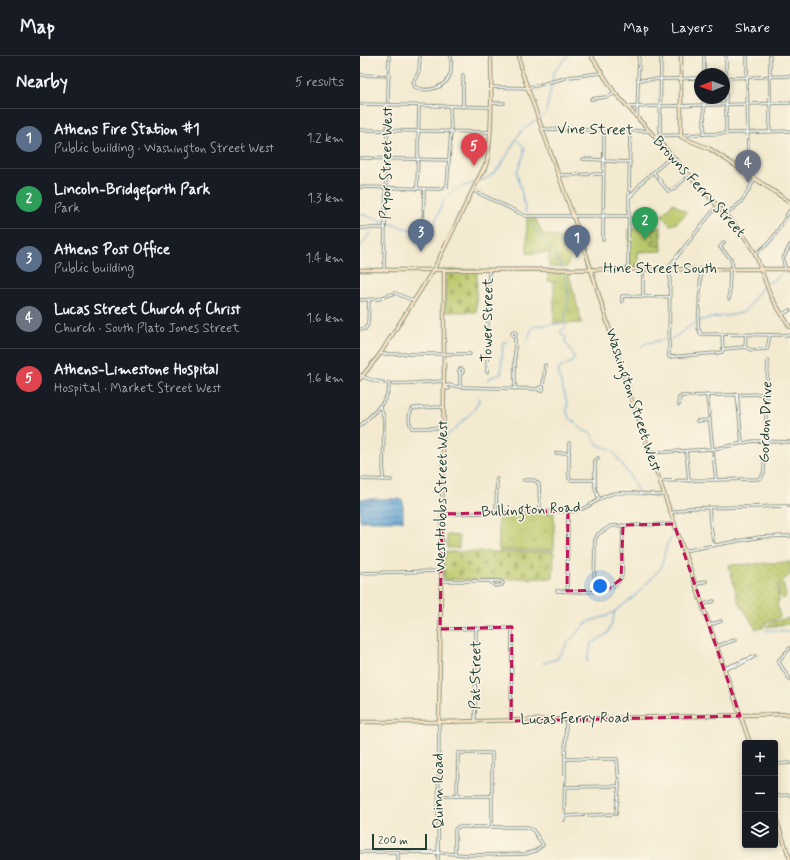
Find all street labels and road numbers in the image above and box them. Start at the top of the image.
street label: Pryor Street West [376,106,398,220]
street label: Vine Street [557,119,633,141]
street label: Browns Ferry Street [648,132,750,242]
street label: Hine Street South [603,259,717,279]
street label: Tower Street [477,278,499,362]
street label: Washington Street West [599,326,666,475]
street label: Gordon Drive [755,380,777,463]
street label: West Hobbs Street West [431,419,453,572]
street label: Bullington Road [481,497,581,524]
street label: Pat Street [465,640,487,710]
street label: Lucas Ferry Road [520,708,630,730]
street label: Quinn Road [429,753,449,829]

